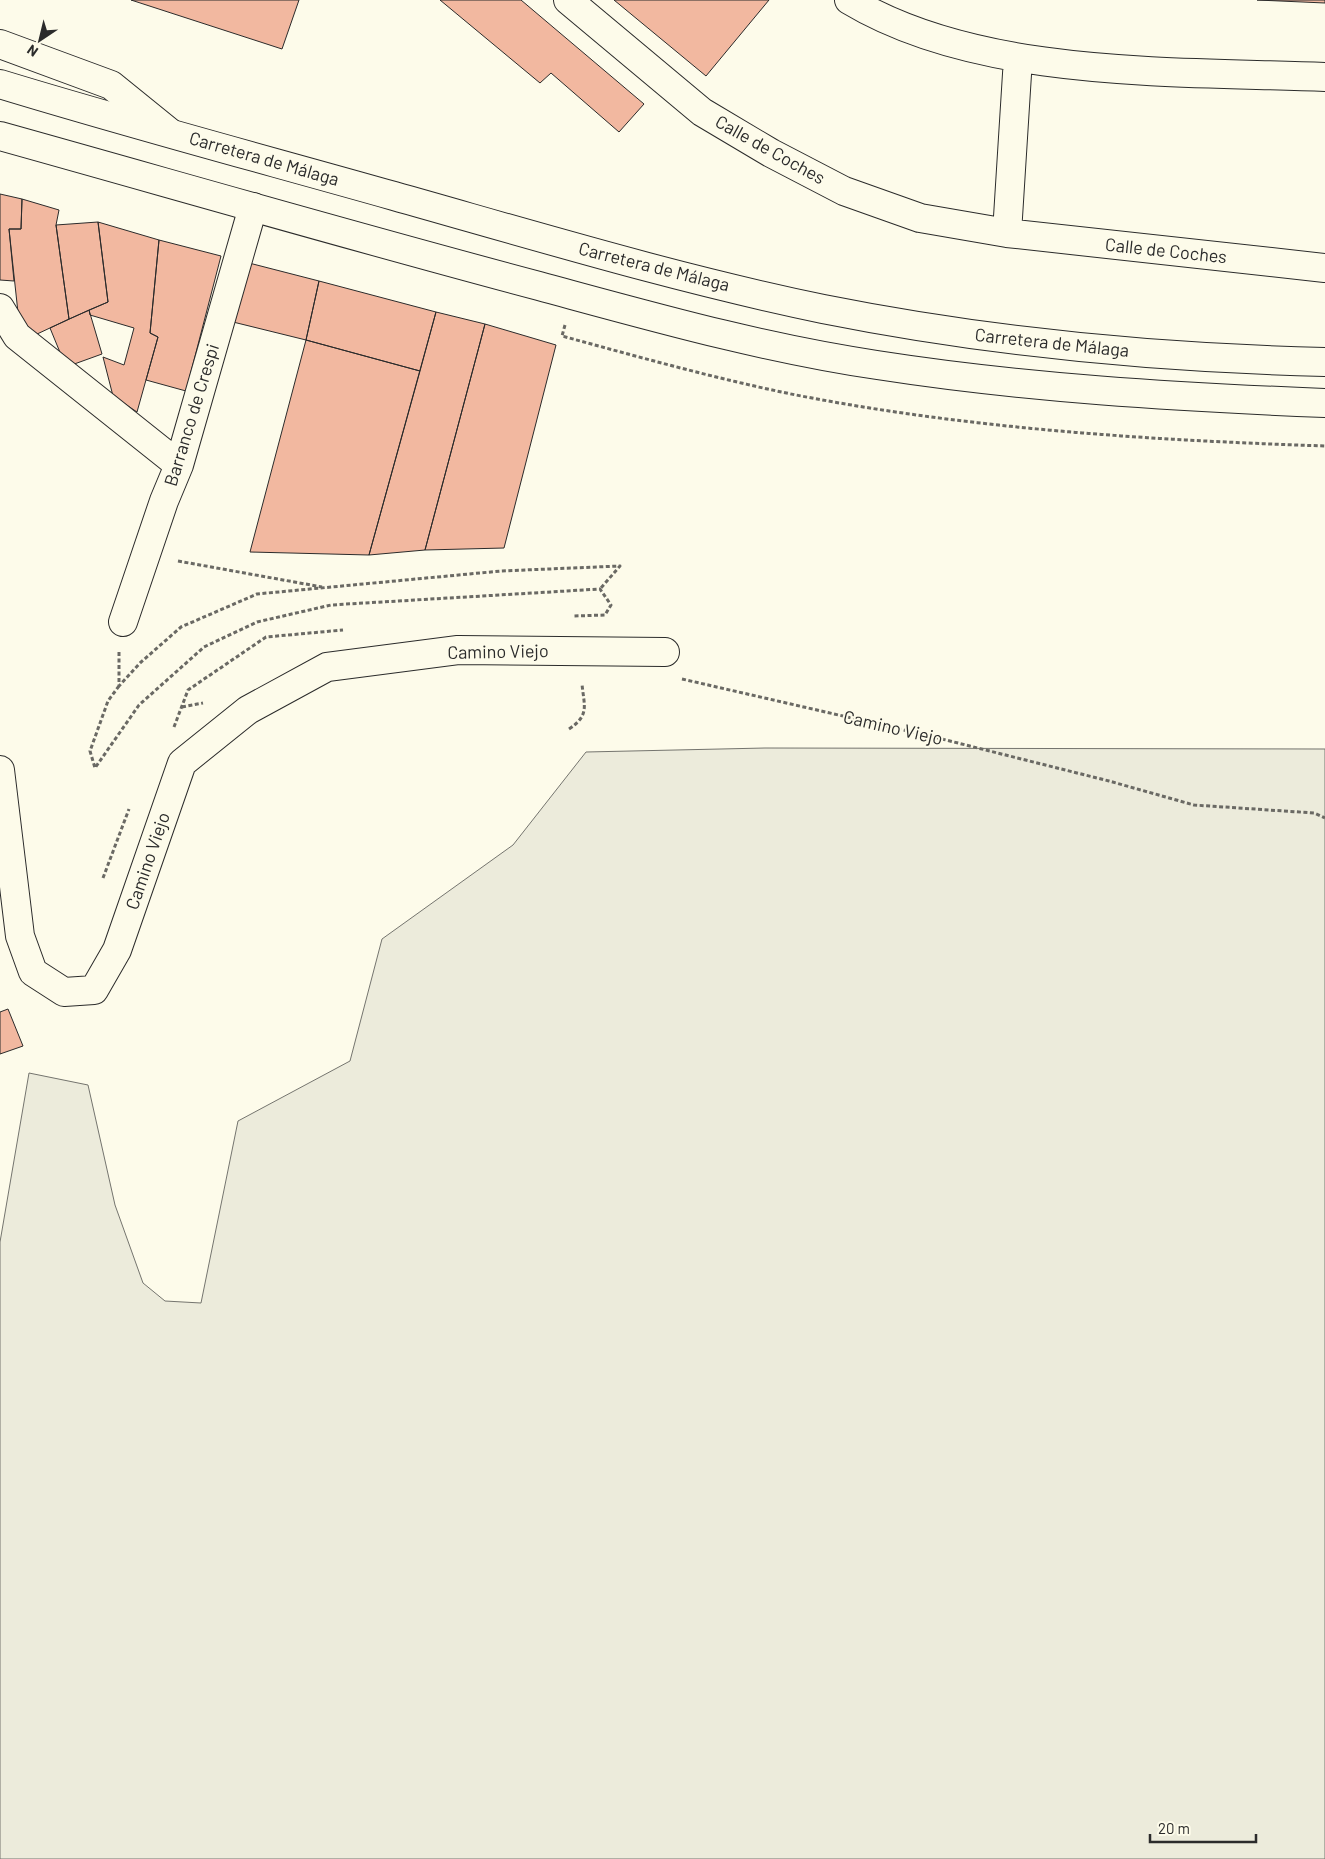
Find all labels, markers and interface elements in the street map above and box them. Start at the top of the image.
north arrow [15,15,65,65]
text: N [24,41,41,61]
street label: Calle de Coches [712,110,829,188]
street label: Carretera de Málaga [187,126,342,190]
street label: Calle de Coches [1104,233,1228,267]
street label: Carretera de Málaga [576,237,732,295]
street label: Carretera de Málaga [974,323,1130,361]
street label: Barranco de Crespi [159,341,223,489]
street label: Camino Viejo [447,639,549,663]
street label: Camino Viejo [841,705,945,749]
street label: Camino Viejo [120,809,174,912]
scale bar [1150,1812,1256,1844]
text: 20 m [1158,1819,1190,1837]

